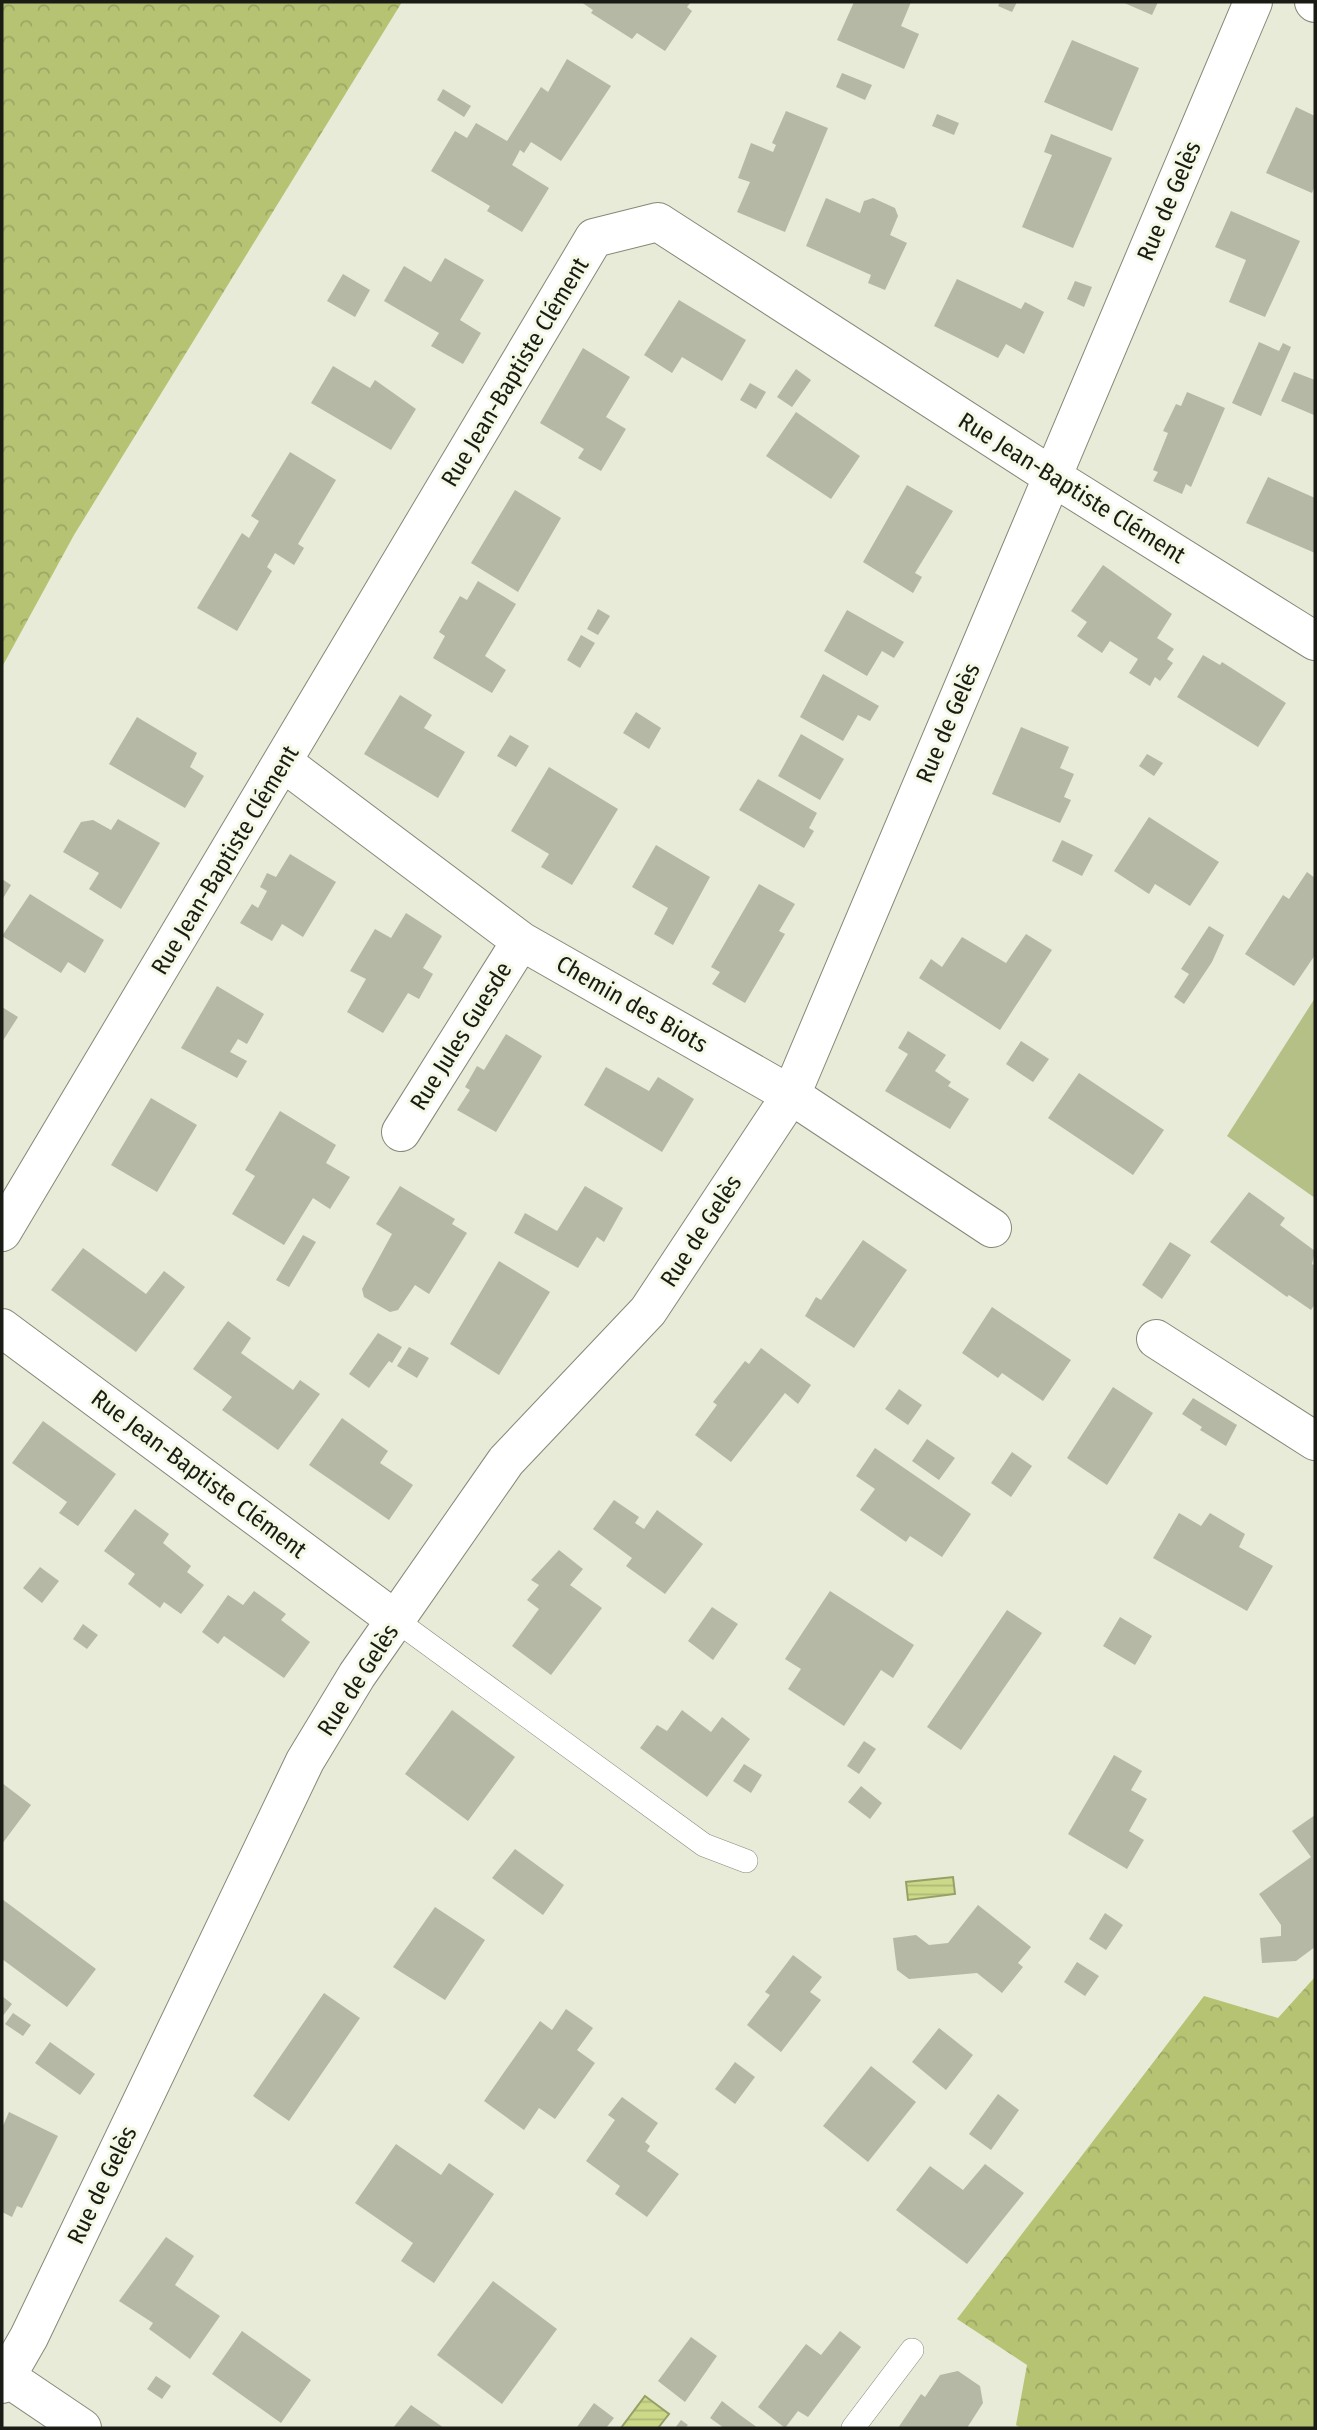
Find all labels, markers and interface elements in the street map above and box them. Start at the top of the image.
street label: Rue de Gelès [1131,137,1207,265]
street label: Rue Jean-Baptiste Clément [435,252,595,492]
street label: Rue Jean-Baptiste Clément [953,407,1191,569]
street label: Rue de Gelès [910,659,986,787]
street label: Rue Jean-Baptiste Clément [145,740,305,980]
street label: Chemin des Biots [551,949,713,1059]
street label: Rue Jules Guesde [404,957,518,1115]
street label: Rue de Gelès [655,1170,747,1292]
street label: Rue Jean-Baptiste Clément [86,1384,312,1564]
street label: Rue de Gelès [312,1619,404,1741]
street label: Rue de Gelès [61,2122,143,2248]

